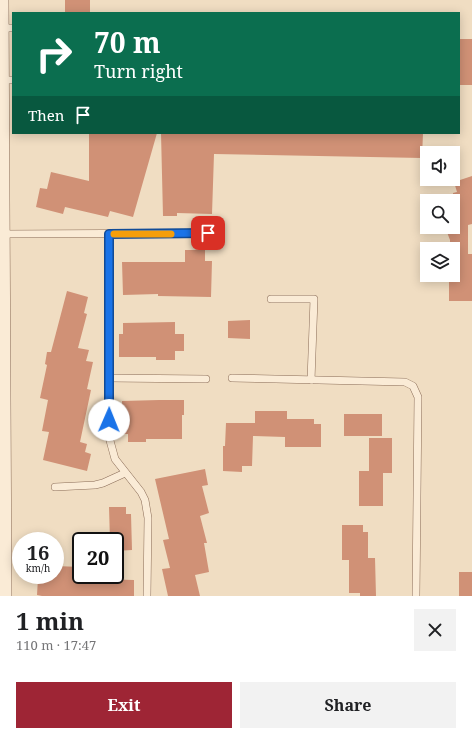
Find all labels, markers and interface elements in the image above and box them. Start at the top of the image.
text: 70 m [94,23,161,61]
icon: right [28,28,80,80]
text: Turn right [94,59,183,83]
icon: arrive [72,104,94,126]
text: Then [28,105,64,125]
map controls [420,146,460,282]
button: sound [420,146,460,186]
button: search [420,194,460,234]
pin [191,216,225,250]
icon: arrive [197,222,219,244]
button: layers [420,242,460,282]
position arrow [88,399,130,441]
speed limit sign: 20 [72,532,124,584]
text: 16 [27,539,49,566]
text: km/h [26,561,50,575]
text: 1 min [16,604,84,637]
button: close [414,609,456,651]
text: 110 m · 17:47 [16,636,96,654]
button: Exit [16,682,232,728]
button: Share [240,682,456,728]

